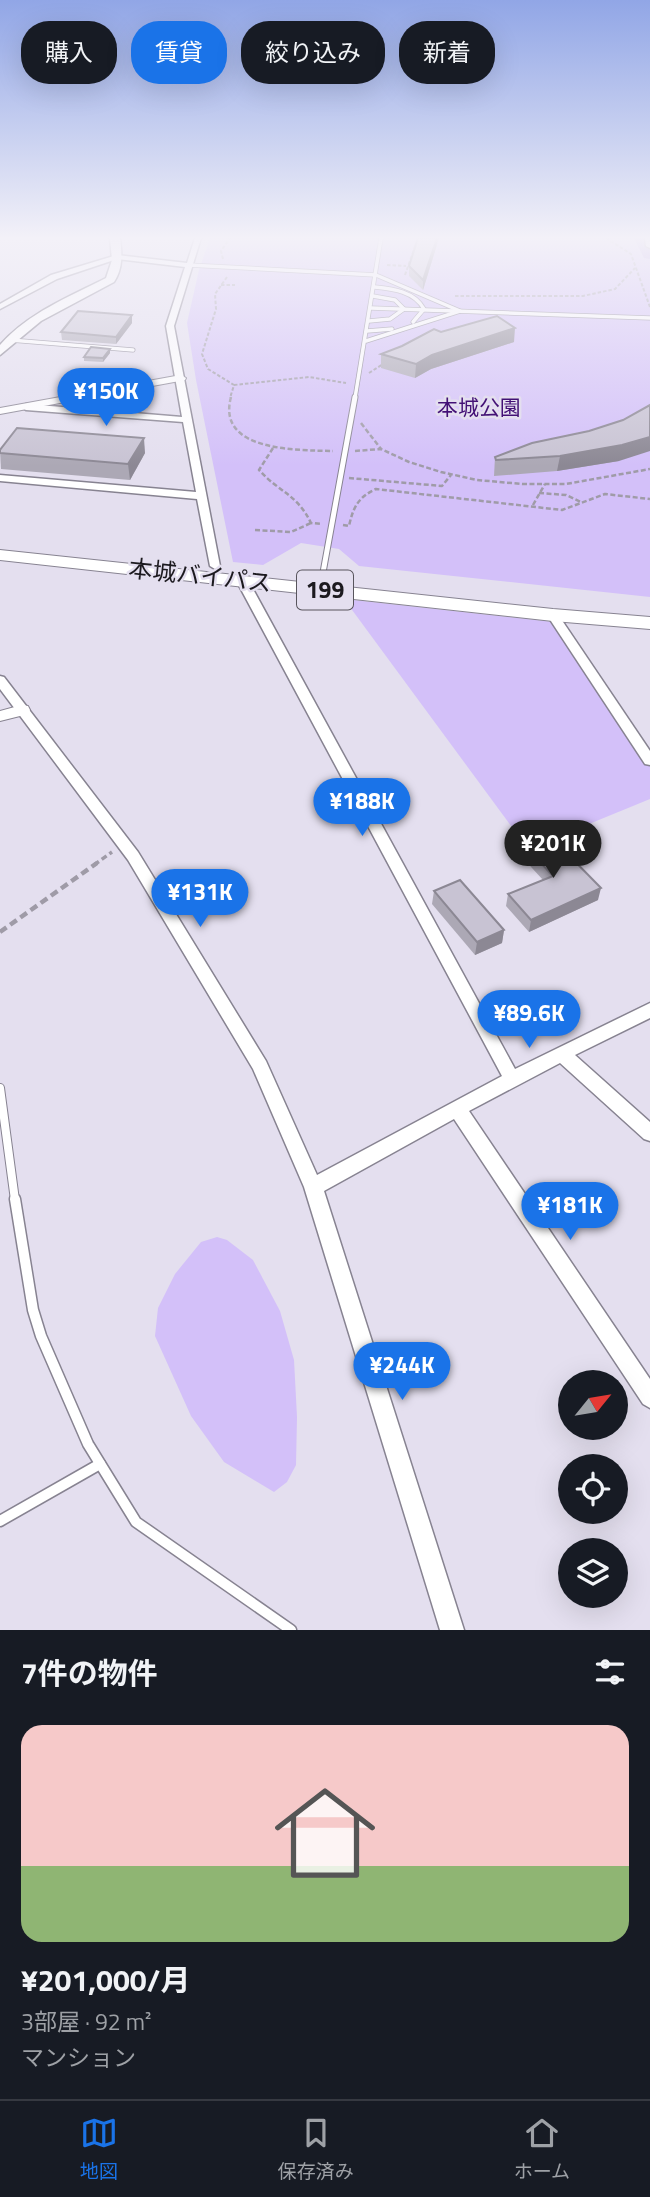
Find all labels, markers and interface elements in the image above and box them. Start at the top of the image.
chip: 購入 [21,21,117,84]
chip: 賃貸 [131,21,227,84]
chip: 絞り込み [241,21,385,84]
chip: 新着 [399,21,495,84]
pin: ¥150K [57,368,155,428]
text: ¥150K [73,373,139,408]
park label: 本城公園 [437,391,521,423]
street label: 本城バイパス [127,550,273,600]
road number: 199 [297,570,353,610]
pin: ¥188K [313,778,411,838]
text: ¥188K [329,783,395,818]
pin: ¥201K [504,820,602,880]
text: ¥201K [520,825,586,860]
pin: ¥131K [151,870,249,929]
text: ¥131K [167,874,233,909]
pin: ¥89.6K [472,990,586,1050]
text: ¥89.6K [493,995,565,1030]
pin: ¥181K [521,1182,619,1242]
text: ¥181K [537,1187,603,1222]
pin: ¥244K [353,1342,451,1402]
text: ¥244K [369,1347,435,1382]
north arrow [558,1370,628,1440]
map controls [558,1370,628,1608]
button: locate [558,1454,628,1524]
button: layers [558,1538,628,1608]
text: 7件の物件 [21,1650,158,1696]
icon: filters [591,1653,629,1691]
icon: home [262,1770,388,1896]
text: ¥201,000/月 [21,1957,190,2003]
text: 3部屋 · 92 m² [21,2004,151,2039]
text: マンション [21,2040,136,2075]
tab: 地図 [80,2114,118,2185]
tab: 保存済み [278,2114,354,2185]
tab: ホーム [514,2114,570,2185]

